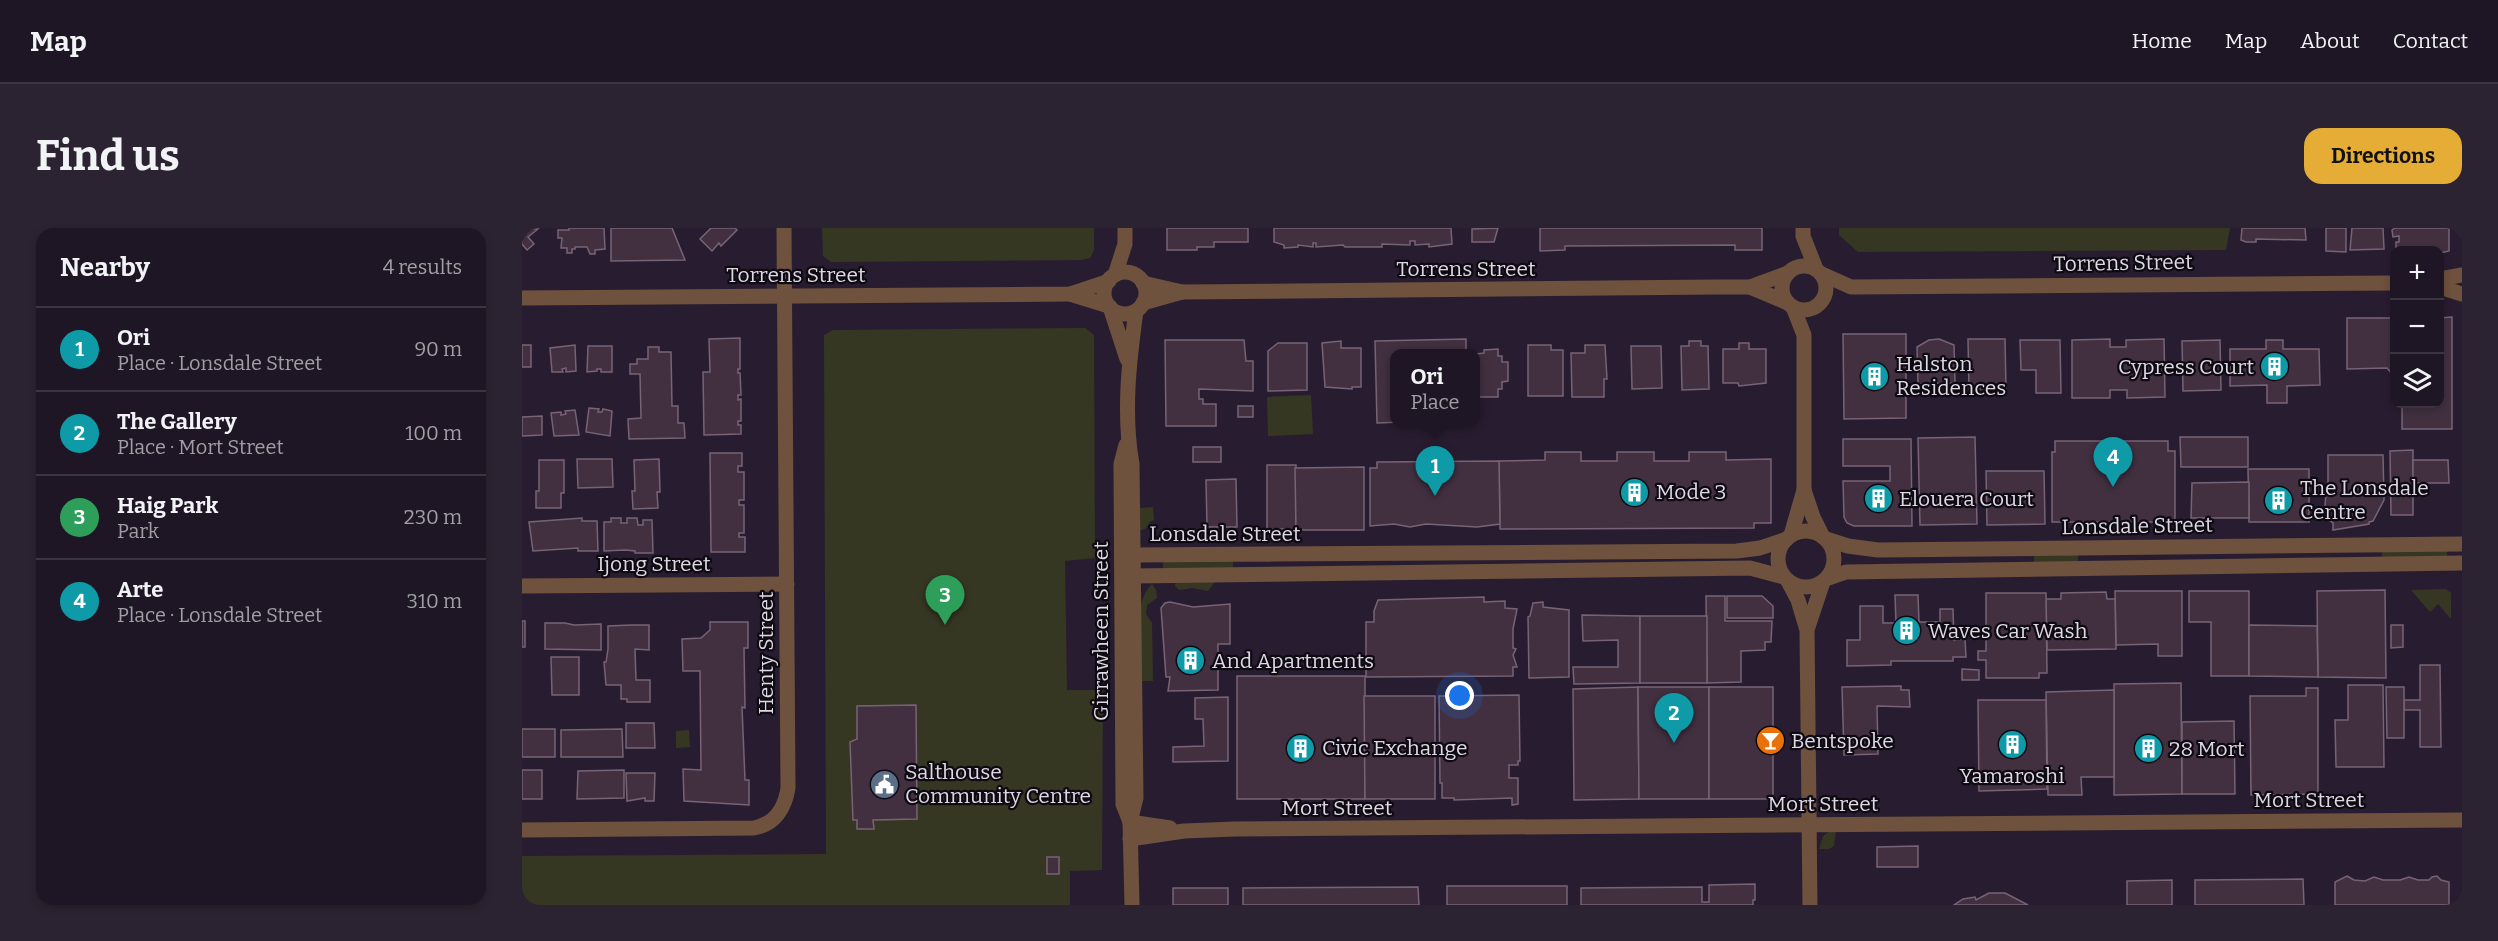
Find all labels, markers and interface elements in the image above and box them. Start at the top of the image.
text: Map [30,25,87,58]
text: Home [2132,28,2192,54]
text: Map [2225,28,2267,54]
text: About [2300,28,2360,54]
text: Contact [2393,28,2468,54]
button: Directions [2304,128,2462,184]
text: Find us [36,131,180,181]
map controls [2390,246,2444,408]
button: + [2390,246,2444,300]
street label: Torrens Street [2053,249,2193,277]
text: Nearby [60,252,150,283]
text: 4 results [383,255,462,279]
street label: Torrens Street [1396,256,1536,282]
street label: Torrens Street [726,262,866,288]
button: − [2390,300,2444,354]
text: Ori [117,324,150,351]
text: 1 [75,337,84,361]
text: 90 m [414,337,462,361]
popup [1390,349,1480,427]
text: Place · Lonsdale Street [117,351,322,375]
place label: Halston Residences [1896,351,2006,401]
building icon: Cypress Court [2259,351,2291,383]
place label: Cypress Court [2118,354,2254,380]
button: layers [2390,354,2444,408]
building icon: Halston Residences [1859,360,1891,392]
text: Ori [1411,363,1444,390]
text: Place [1411,390,1459,414]
text: The Gallery [117,408,237,435]
text: 2 [74,421,85,445]
text: 100 m [405,421,462,445]
text: Place · Mort Street [117,435,284,459]
pin: 4 [2094,438,2132,487]
pin: 1 [1416,446,1454,496]
place label: The Lonsdale Centre [2300,475,2429,525]
building icon: Mode 3 [1619,476,1651,508]
place label: Mode 3 [1656,479,1727,505]
building icon: Elouera Court [1862,483,1894,515]
building icon: The Lonsdale Centre [2263,484,2295,516]
place label: Elouera Court [1899,486,2034,512]
text: Haig Park [117,492,218,519]
text: 3 [74,505,85,529]
text: 230 m [404,505,462,529]
street label: Lonsdale Street [2061,512,2213,540]
text: Park [117,519,159,543]
street label: Lonsdale Street [1149,521,1301,547]
street label: Girrawheen Street [1088,541,1114,721]
street label: Ijong Street [597,551,711,577]
text: Arte [117,576,163,603]
pin: 3 [926,576,964,625]
text: 4 [73,589,86,613]
text: 310 m [407,589,462,613]
street label: Henty Street [753,591,779,715]
text: Place · Lonsdale Street [117,603,322,627]
building icon: Waves Car Wash [1891,615,1923,647]
place label: Waves Car Wash [1928,618,2088,644]
building icon: And Apartments [1175,645,1207,677]
place label: And Apartments [1212,648,1374,674]
your location [1445,681,1474,710]
pin: 2 [1654,694,1694,743]
bar icon: Bentspoke [1754,725,1786,757]
place label: Bentspoke [1791,728,1894,754]
building icon: Yamaroshi [1996,729,2028,761]
building icon: Civic Exchange [1285,732,1317,764]
building icon: 28 Mort [2132,733,2164,765]
place label: Civic Exchange [1322,735,1468,761]
place label: 28 Mort [2169,736,2245,762]
place label: Salthouse Community Centre [905,759,1091,809]
place label: Yamaroshi [1960,763,2064,789]
public building icon: Salthouse Community Centre [868,768,900,800]
street label: Mort Street [2254,787,2365,813]
street label: Mort Street [1768,791,1879,817]
street label: Mort Street [1282,795,1393,821]

